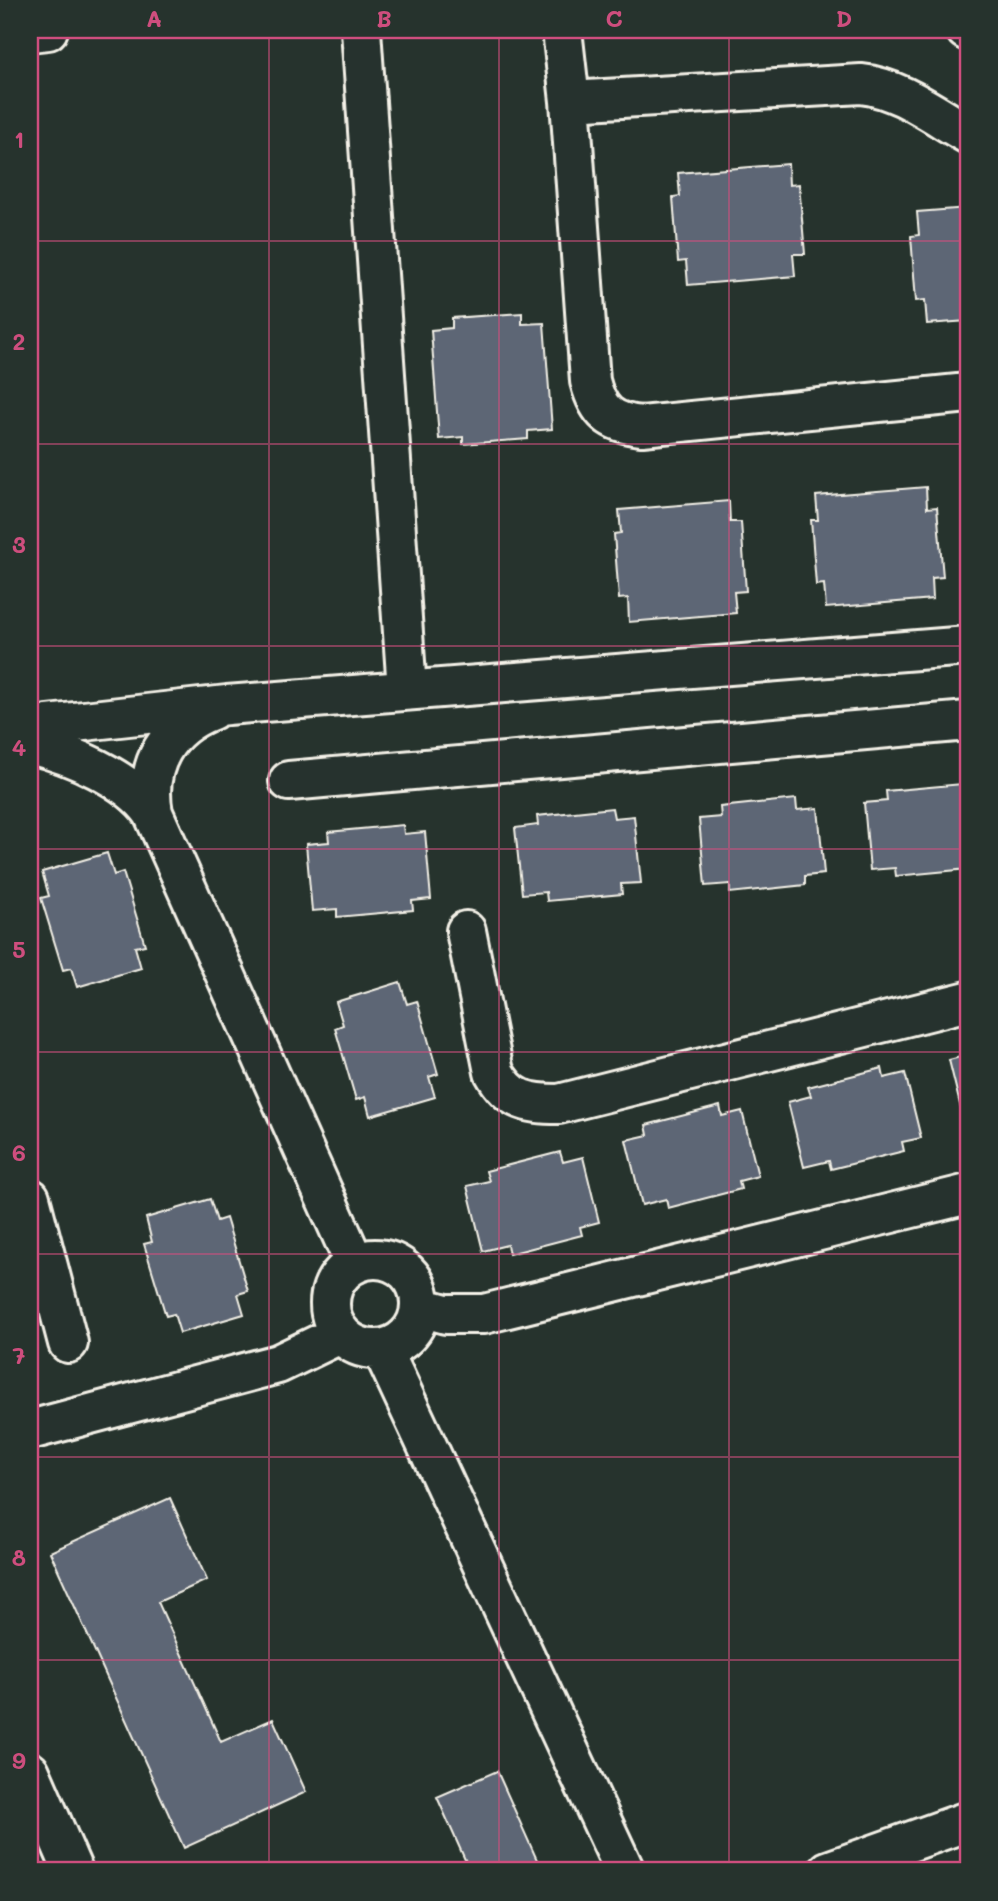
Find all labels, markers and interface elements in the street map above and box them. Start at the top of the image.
text: A [146,3,162,33]
text: B [376,3,392,33]
text: C [605,3,623,33]
text: D [836,3,852,33]
text: 1 [14,124,24,154]
text: 2 [13,326,25,356]
text: 3 [12,529,26,559]
text: 4 [12,732,26,762]
text: 5 [12,934,26,964]
text: 6 [12,1137,26,1167]
text: 7 [13,1340,26,1370]
text: 8 [12,1542,26,1572]
text: 9 [12,1745,26,1775]

